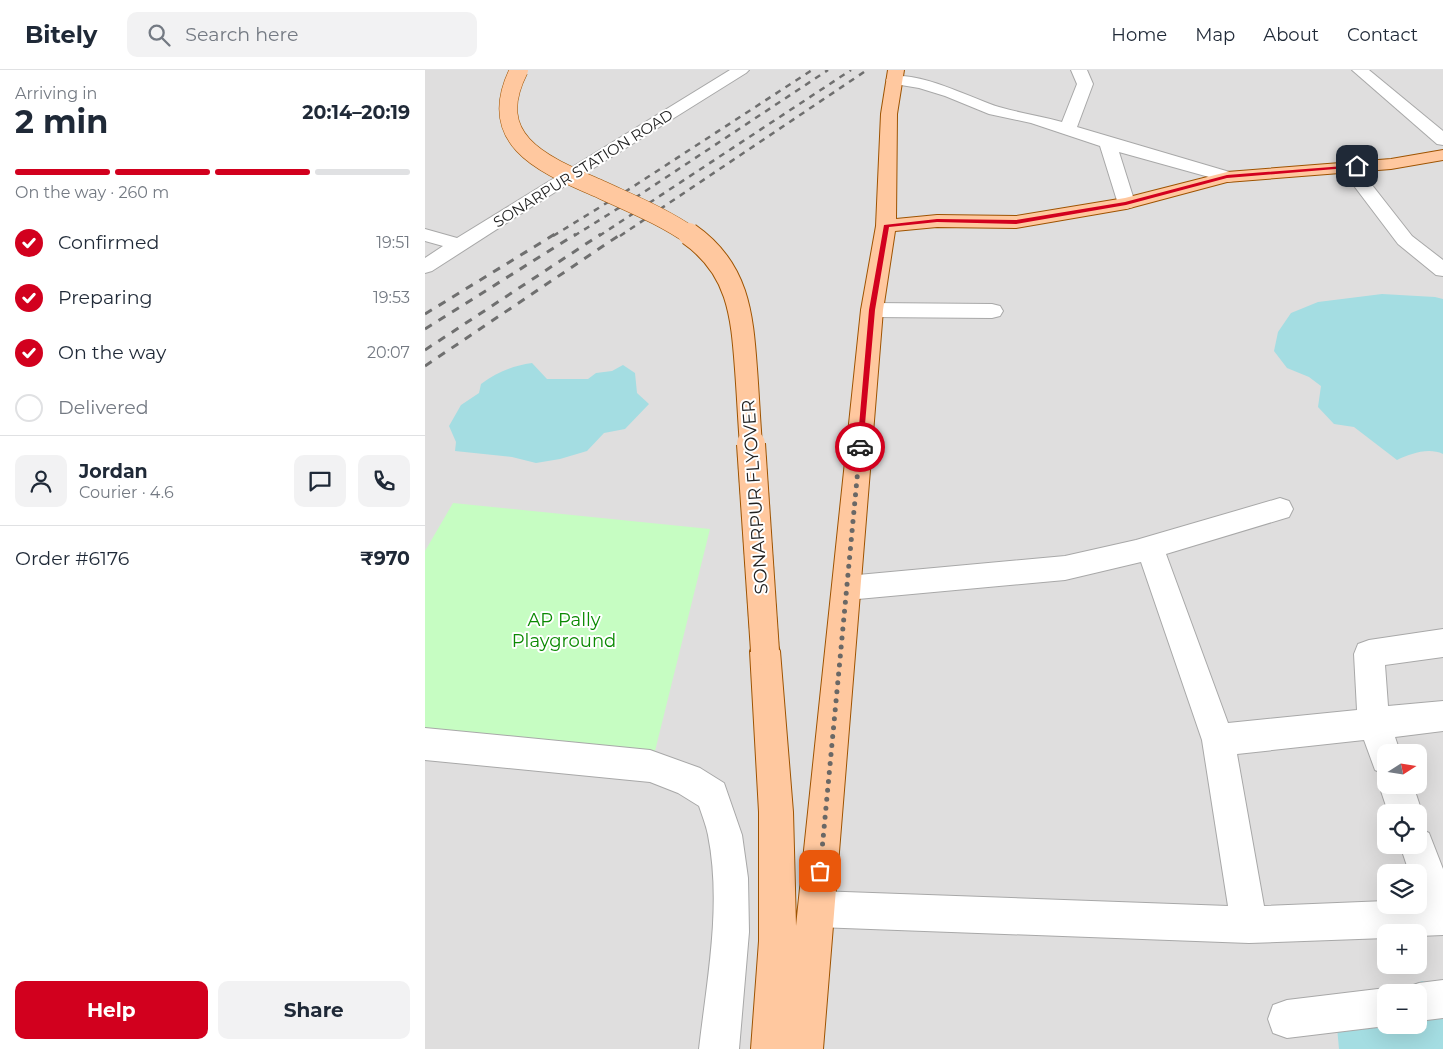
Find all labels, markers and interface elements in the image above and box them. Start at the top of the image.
search box [127,12,477,57]
text: Bitely [25,20,97,49]
icon: search [145,21,173,49]
text: Search here [185,23,298,46]
text: Home [1111,24,1167,46]
text: Map [1195,24,1235,46]
text: About [1263,24,1319,46]
text: Contact [1347,24,1418,46]
text: Arriving in [15,84,97,103]
text: 20:14–20:19 [302,101,410,124]
text: 2 min [15,102,108,141]
street label: SONARPUR STATION ROAD [490,105,676,231]
pin [1336,145,1378,187]
icon: home [1343,152,1371,180]
text: On the way · 260 m [15,183,169,202]
icon: check [15,229,43,257]
text: Confirmed [58,231,159,254]
text: 19:51 [376,233,410,252]
icon: check [15,284,43,312]
text: Preparing [58,286,153,309]
text: 19:53 [373,288,410,307]
icon: check [15,339,43,367]
text: On the way [58,341,166,364]
text: 20:07 [367,343,410,362]
text: Delivered [58,396,149,419]
street label: SONARPUR FLYOVER [737,399,773,595]
courier [835,422,885,472]
icon: car [846,433,874,461]
button: person [15,455,67,507]
button: chat [294,455,346,507]
button: phone [358,455,410,507]
text: Jordan [79,460,148,483]
text: Courier · 4.6 [79,483,174,502]
text: Order #6176 [15,547,129,570]
text: ₹970 [360,547,410,570]
park label: AP Pally Playground [512,609,616,652]
north arrow [1377,744,1427,794]
map controls [1377,744,1427,1034]
button: locate [1377,804,1427,854]
pin [799,850,841,892]
icon: bag [806,857,834,885]
button: layers [1377,864,1427,914]
button: + [1377,924,1427,974]
button: Help [15,981,208,1039]
button: Share [218,981,410,1039]
button: − [1377,984,1427,1034]

